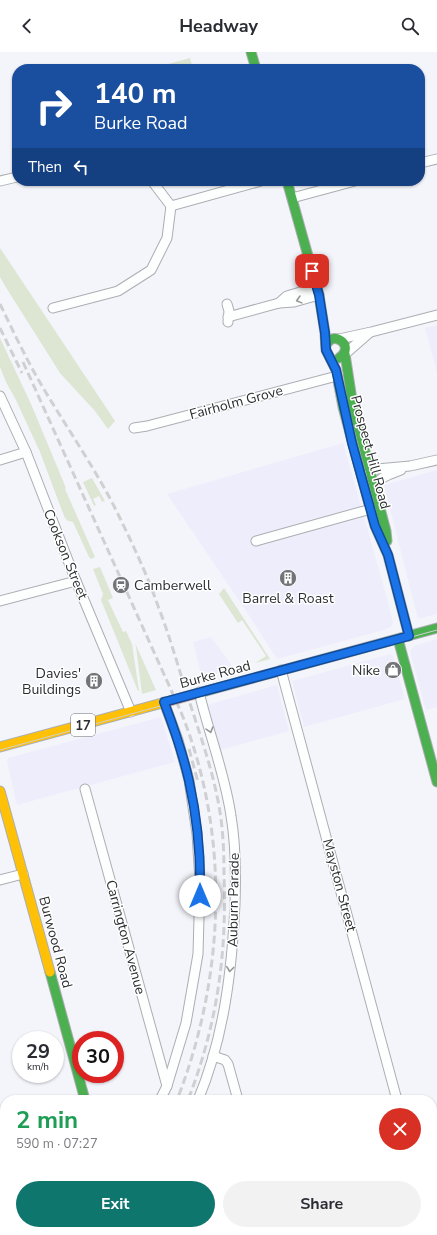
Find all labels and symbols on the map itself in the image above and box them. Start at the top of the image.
pin [295,254,329,288]
one-way arrow [296,296,302,304]
street label: Fairholm Grove [187,381,285,424]
street label: Prospect Hill Road [346,393,395,511]
street label: Cookson Street [39,506,92,602]
building icon: Barrel & Roast [278,568,298,588]
station icon: Camberwell [111,575,131,595]
place label: Camberwell [134,576,212,595]
place label: Barrel & Roast [242,589,334,608]
street label: Burke Road [178,656,253,693]
shop icon: Nike [383,660,403,680]
place label: Nike [352,661,380,680]
place label: Davies' Buildings [22,664,81,699]
building icon: Davies' Buildings [84,671,104,691]
road number: 17 [71,714,95,736]
one-way arrow [205,726,214,733]
street label: Mayston Street [318,837,361,934]
street label: Auburn Parade [223,853,244,947]
position arrow [179,875,221,917]
street label: Carrington Avenue [101,878,150,997]
street label: Burwood Road [34,894,77,990]
one-way arrow [226,966,235,972]
speed limit sign: 30 [72,1031,124,1083]

